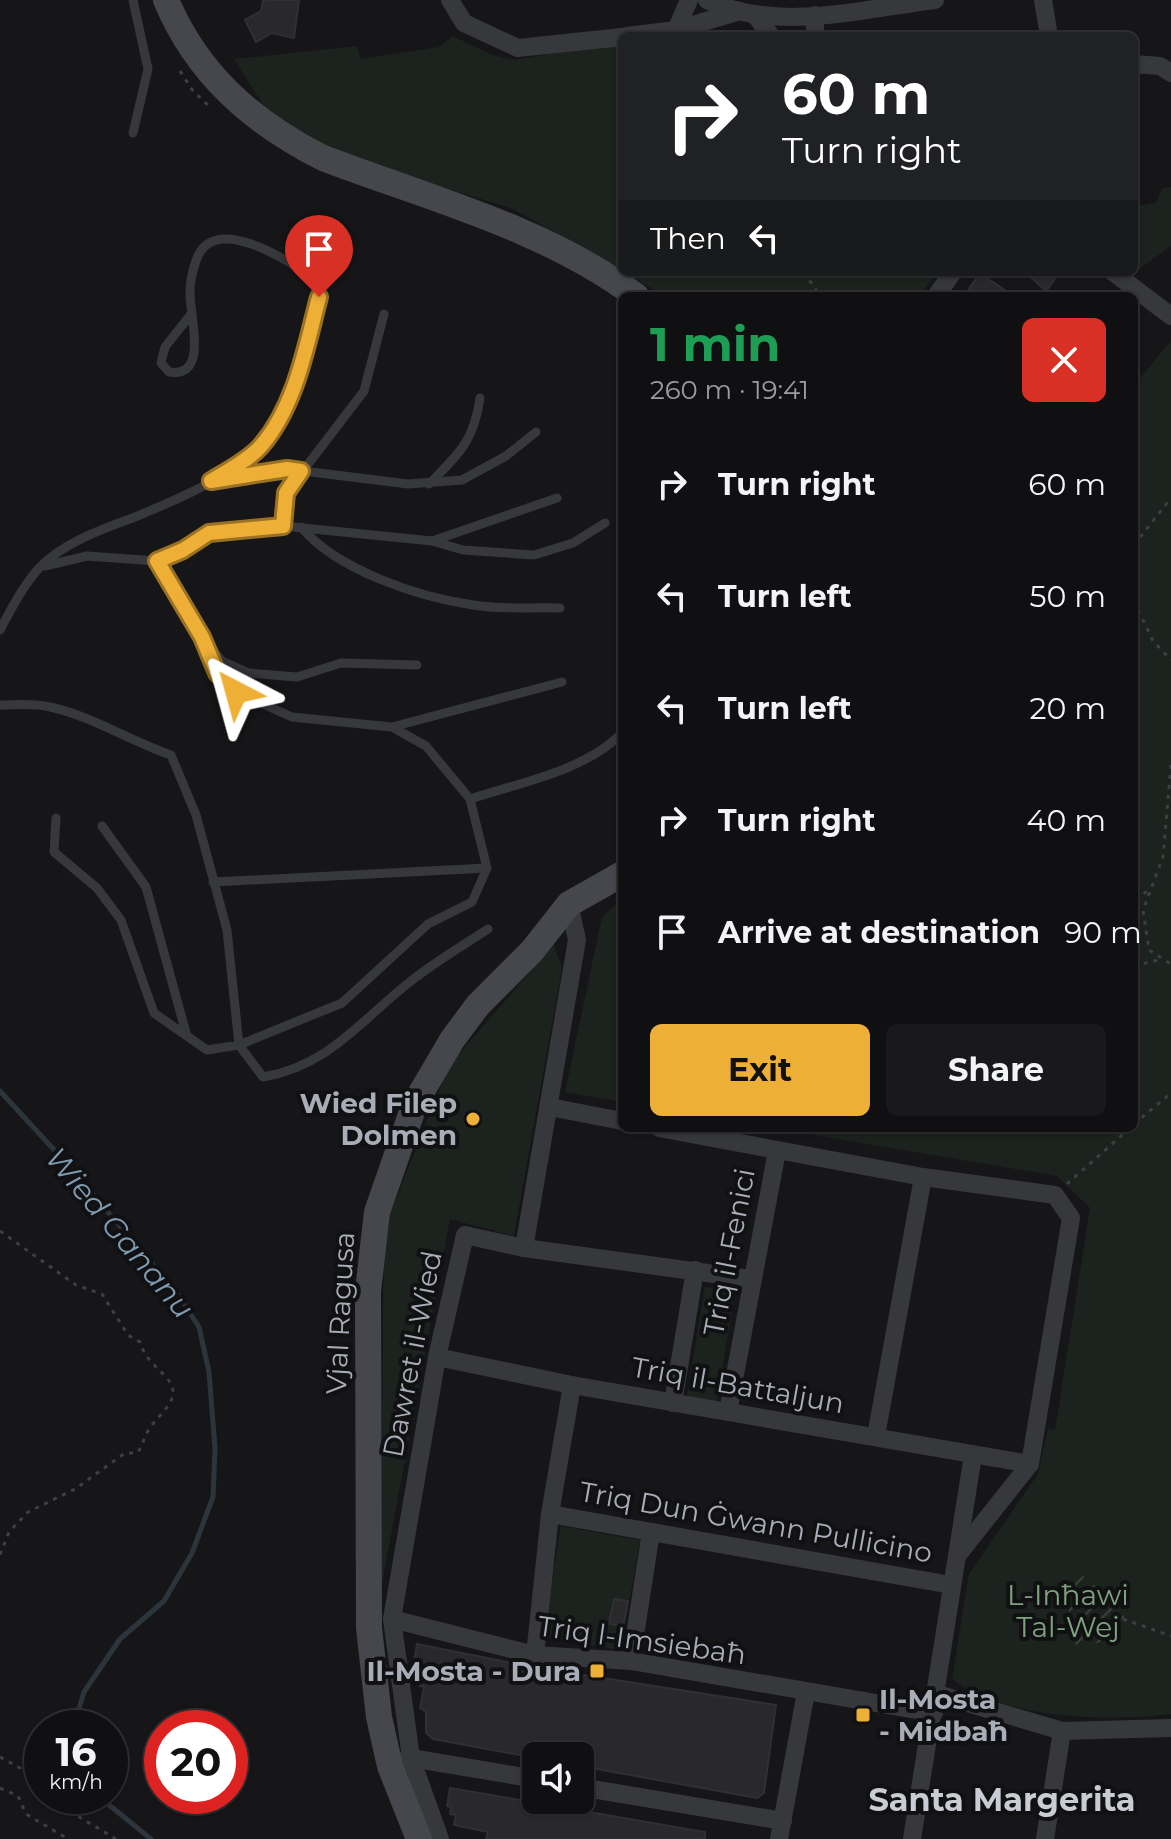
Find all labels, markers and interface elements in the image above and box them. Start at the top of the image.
text: 60 m [782,60,930,128]
icon: right [650,64,754,168]
text: Turn right [782,128,962,172]
pin [285,215,353,297]
icon: left [742,216,786,260]
text: Then [650,220,726,257]
icon: arrive [297,227,341,271]
text: 1 min [650,315,780,373]
button: close [1022,318,1106,402]
text: 260 m · 19:41 [650,374,809,406]
icon: right [650,462,694,506]
text: Turn right [718,466,875,503]
text: 60 m [1028,466,1106,503]
icon: left [650,574,694,618]
text: Turn left [718,578,851,615]
text: 50 m [1029,578,1106,615]
position arrow [194,650,278,734]
icon: left [650,686,694,730]
text: Turn left [718,690,851,727]
text: 20 m [1029,690,1106,727]
icon: right [650,798,694,842]
text: Turn right [718,802,875,839]
text: 40 m [1027,802,1106,839]
icon: arrive [650,910,694,954]
text: Arrive at destination [718,914,1040,951]
text: 90 m [1064,914,1142,951]
button: Exit [650,1024,870,1116]
button: Share [886,1024,1106,1116]
place label: Wied Filep Dolmen [299,1086,457,1152]
marker: Wied Filep Dolmen [464,1110,482,1128]
water label: Wied Gananu [38,1140,202,1326]
street label: Triq il-Fenici [696,1165,762,1339]
street label: Vjal Ragusa [319,1231,361,1395]
street label: Dawret il-Wied [375,1248,449,1460]
street label: Triq il-Battaljun [629,1350,847,1420]
street label: Triq Dun Ġwann Pullicino [577,1474,935,1570]
park label: L-Inħawi Tal-Wej [1007,1578,1129,1644]
street label: Triq l-Imsiebaħ [536,1609,748,1671]
place label: Il-Mosta - Dura [366,1654,581,1688]
marker: Il-Mosta - Dura [588,1662,606,1680]
place label: Il-Mosta - Midbaħ [879,1682,1008,1748]
marker: Il-Mosta - Midbaħ [854,1706,872,1724]
speed limit sign: 20 [144,1710,248,1814]
text: 16 [55,1727,97,1776]
map controls [522,1742,594,1814]
button: sound [522,1742,594,1814]
text: km/h [49,1770,103,1794]
district label: Santa Margerita [868,1780,1136,1819]

